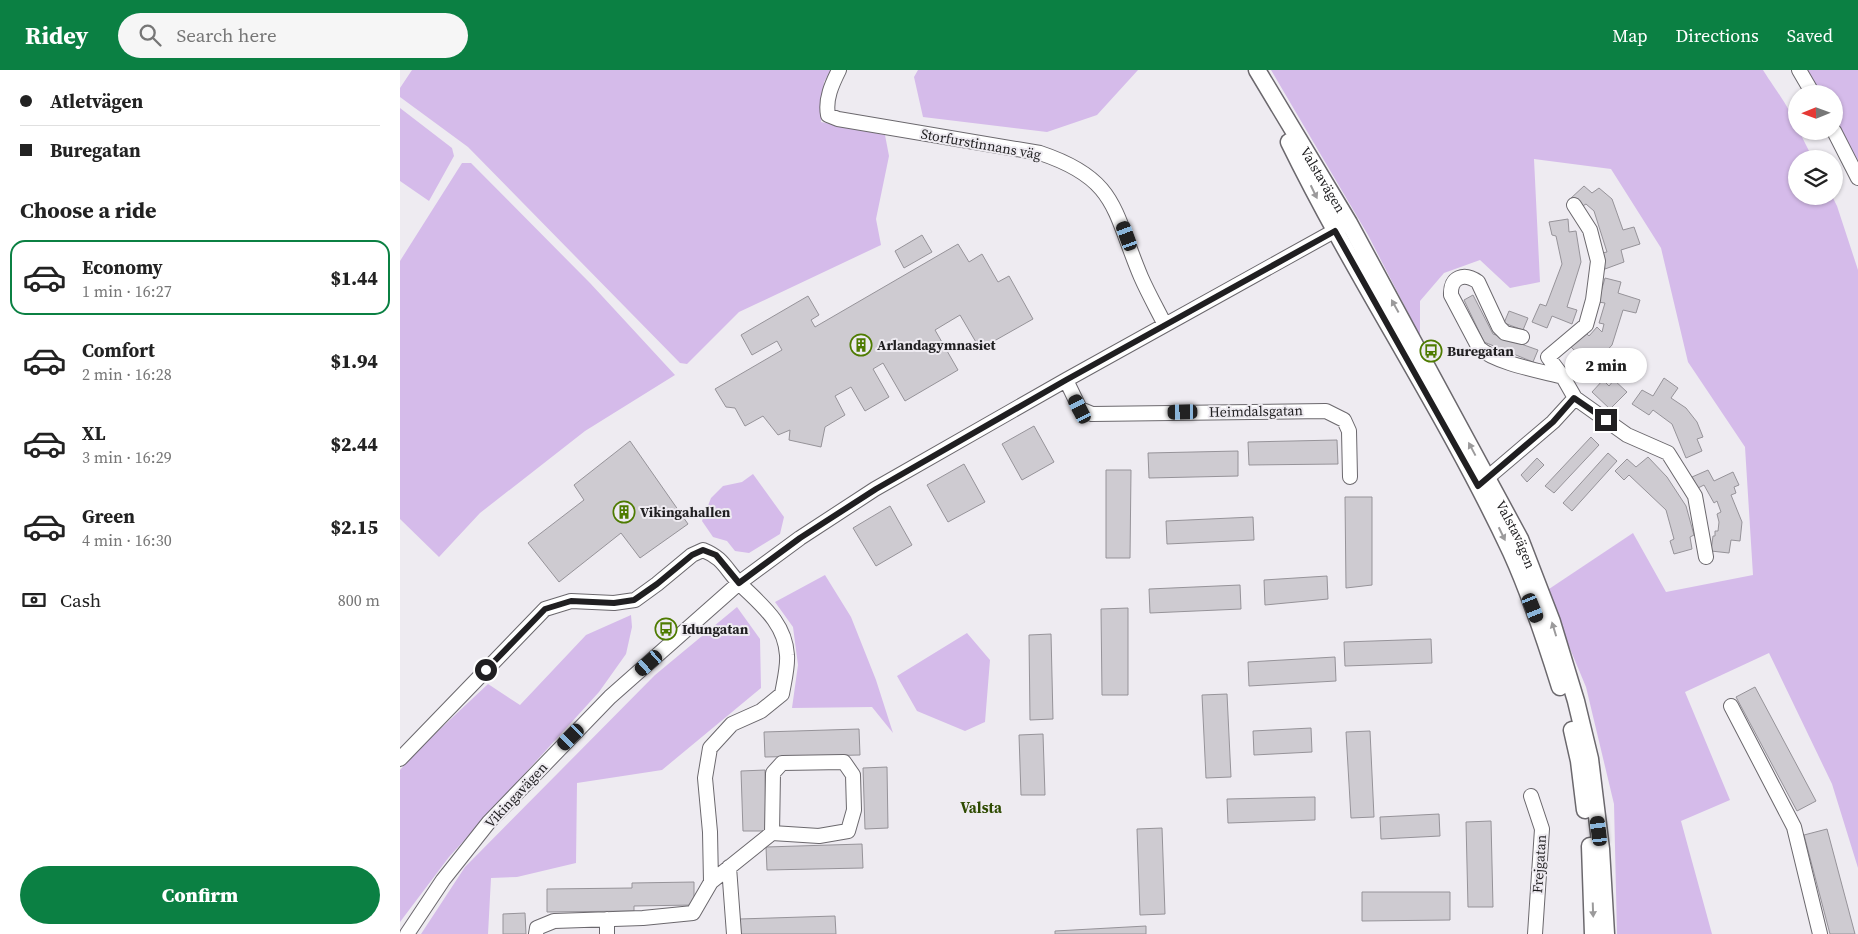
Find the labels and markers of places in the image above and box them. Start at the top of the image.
building icon: Arlandagymnasiet [849,333,873,357]
place label: Arlandagymnasiet [877,335,997,355]
bus stop icon: Buregatan [1419,339,1443,363]
place label: Buregatan [1447,341,1514,361]
building icon: Vikingahallen [612,500,636,524]
place label: Vikingahallen [640,502,731,522]
bus stop icon: Idungatan [654,617,678,641]
place label: Idungatan [682,619,749,639]

